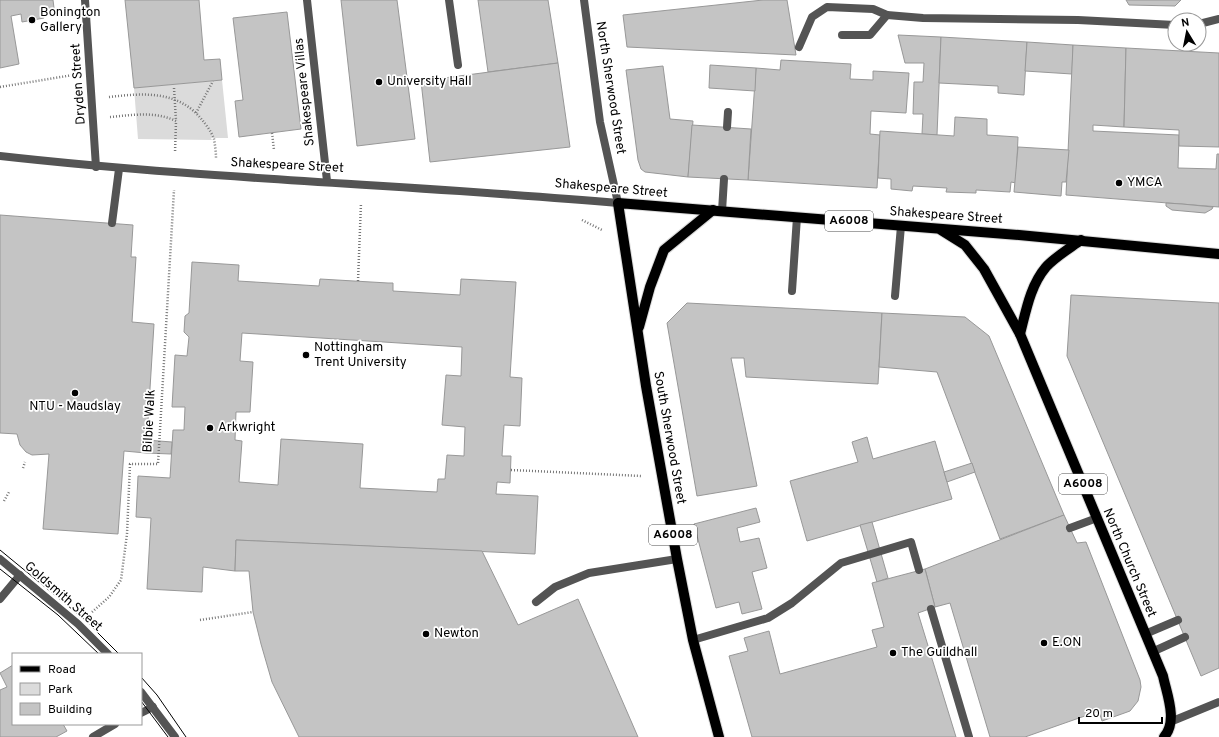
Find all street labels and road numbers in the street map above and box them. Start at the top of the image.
street label: North Sherwood Street [592,20,628,156]
street label: Shakespeare Villas [291,37,319,147]
street label: Dryden Street [68,43,90,125]
street label: Shakespeare Street [230,155,344,177]
street label: Shakespeare Street [554,176,668,202]
street label: Shakespeare Street [889,204,1003,228]
road number: A6008 [825,211,873,231]
street label: South Sherwood Street [649,370,689,506]
street label: Bilbie Walk [140,389,160,453]
road number: A6008 [1059,474,1107,494]
street label: North Church Street [1099,506,1159,620]
road number: A6008 [649,525,697,545]
street label: Goldsmith Street [21,559,105,635]

